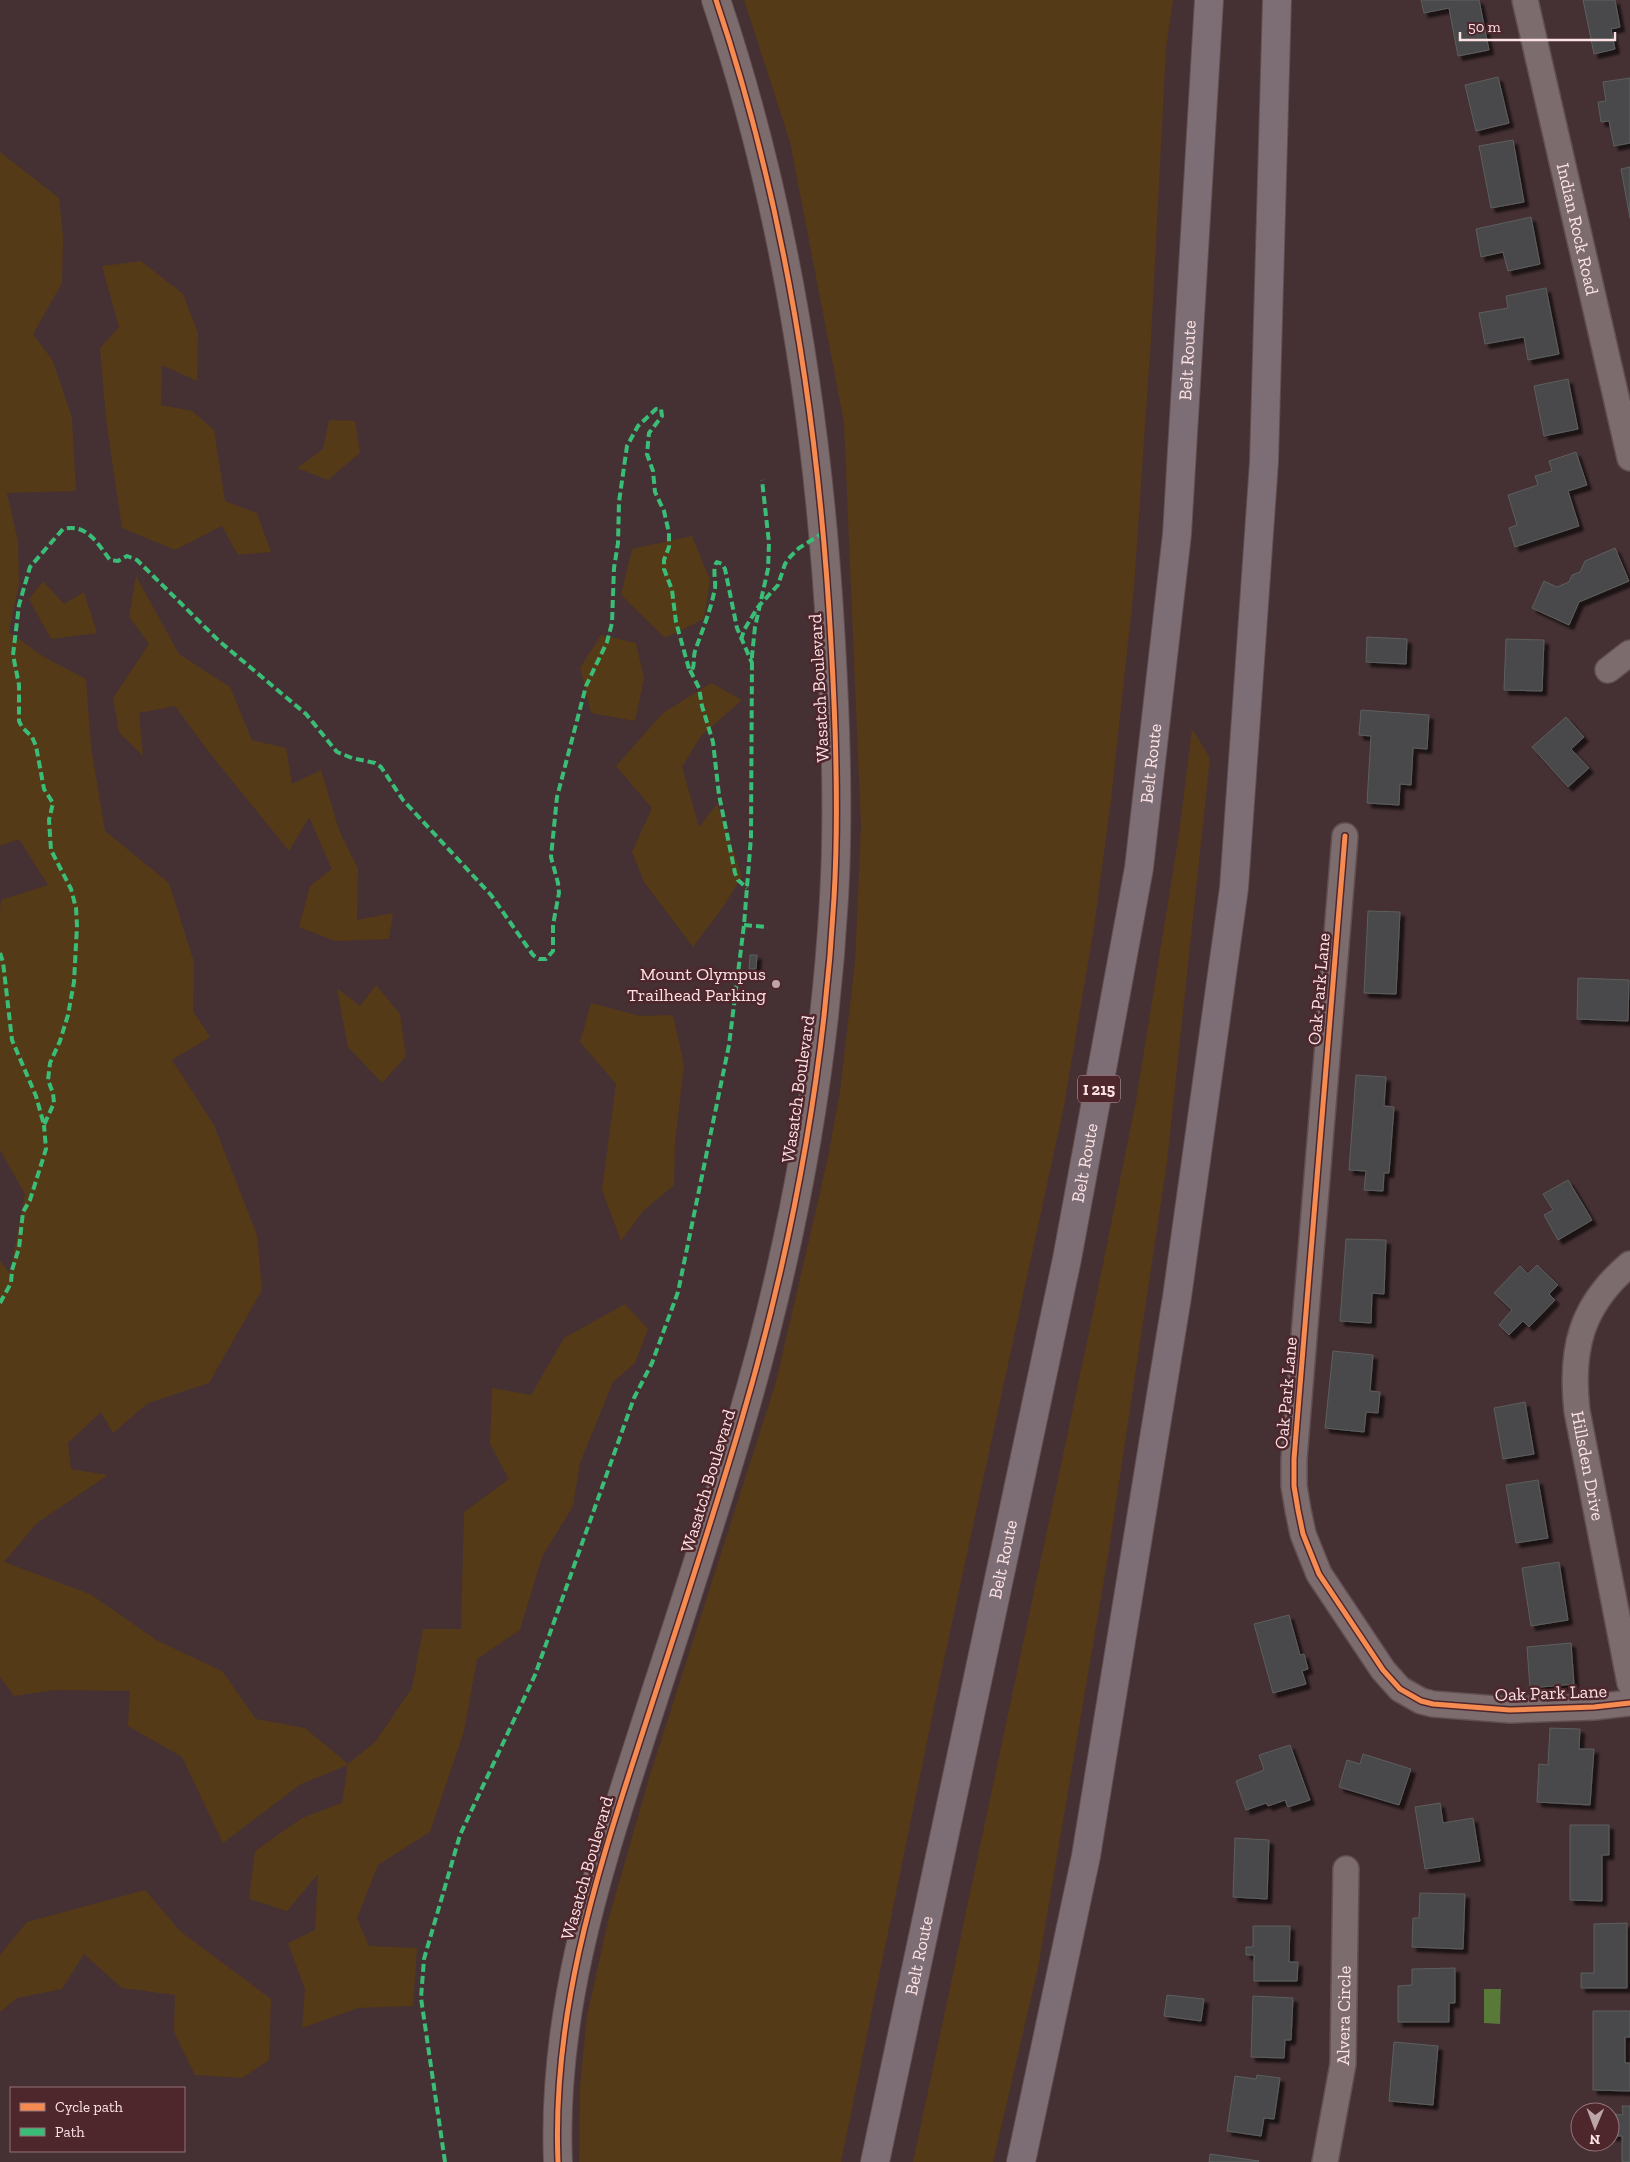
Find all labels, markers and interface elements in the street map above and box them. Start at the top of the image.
scale bar [1460,10,1615,42]
text: 50 m [1468,18,1501,36]
street label: Indian Rock Road [1552,161,1603,297]
street label: Belt Route [1174,319,1201,401]
street label: Wasatch Boulevard [804,613,834,763]
street label: Belt Route [1135,722,1166,805]
street label: Oak Park Lane [1303,932,1335,1046]
place label: Mount Olympus Trailhead Parking [627,963,766,1006]
marker: Mount Olympus Trailhead Parking [770,978,782,990]
street label: Wasatch Boulevard [777,1014,819,1164]
road number: I 215 [1078,1076,1120,1102]
street label: Belt Route [1067,1121,1103,1204]
street label: Oak Park Lane [1270,1336,1302,1450]
street label: Wasatch Boulevard [676,1407,740,1555]
street label: Hillsden Drive [1566,1409,1609,1522]
street label: Belt Route [984,1518,1022,1601]
street label: Oak Park Lane [1495,1680,1607,1706]
street label: Wasatch Boulevard [556,1793,618,1943]
street label: Belt Route [900,1914,938,1997]
street label: Alvera Circle [1332,1966,1356,2066]
legend [10,2087,185,2152]
text: Cycle path [55,2098,124,2116]
north arrow [1570,2102,1620,2152]
text: Path [55,2123,85,2141]
text: N [1589,2131,1600,2148]

